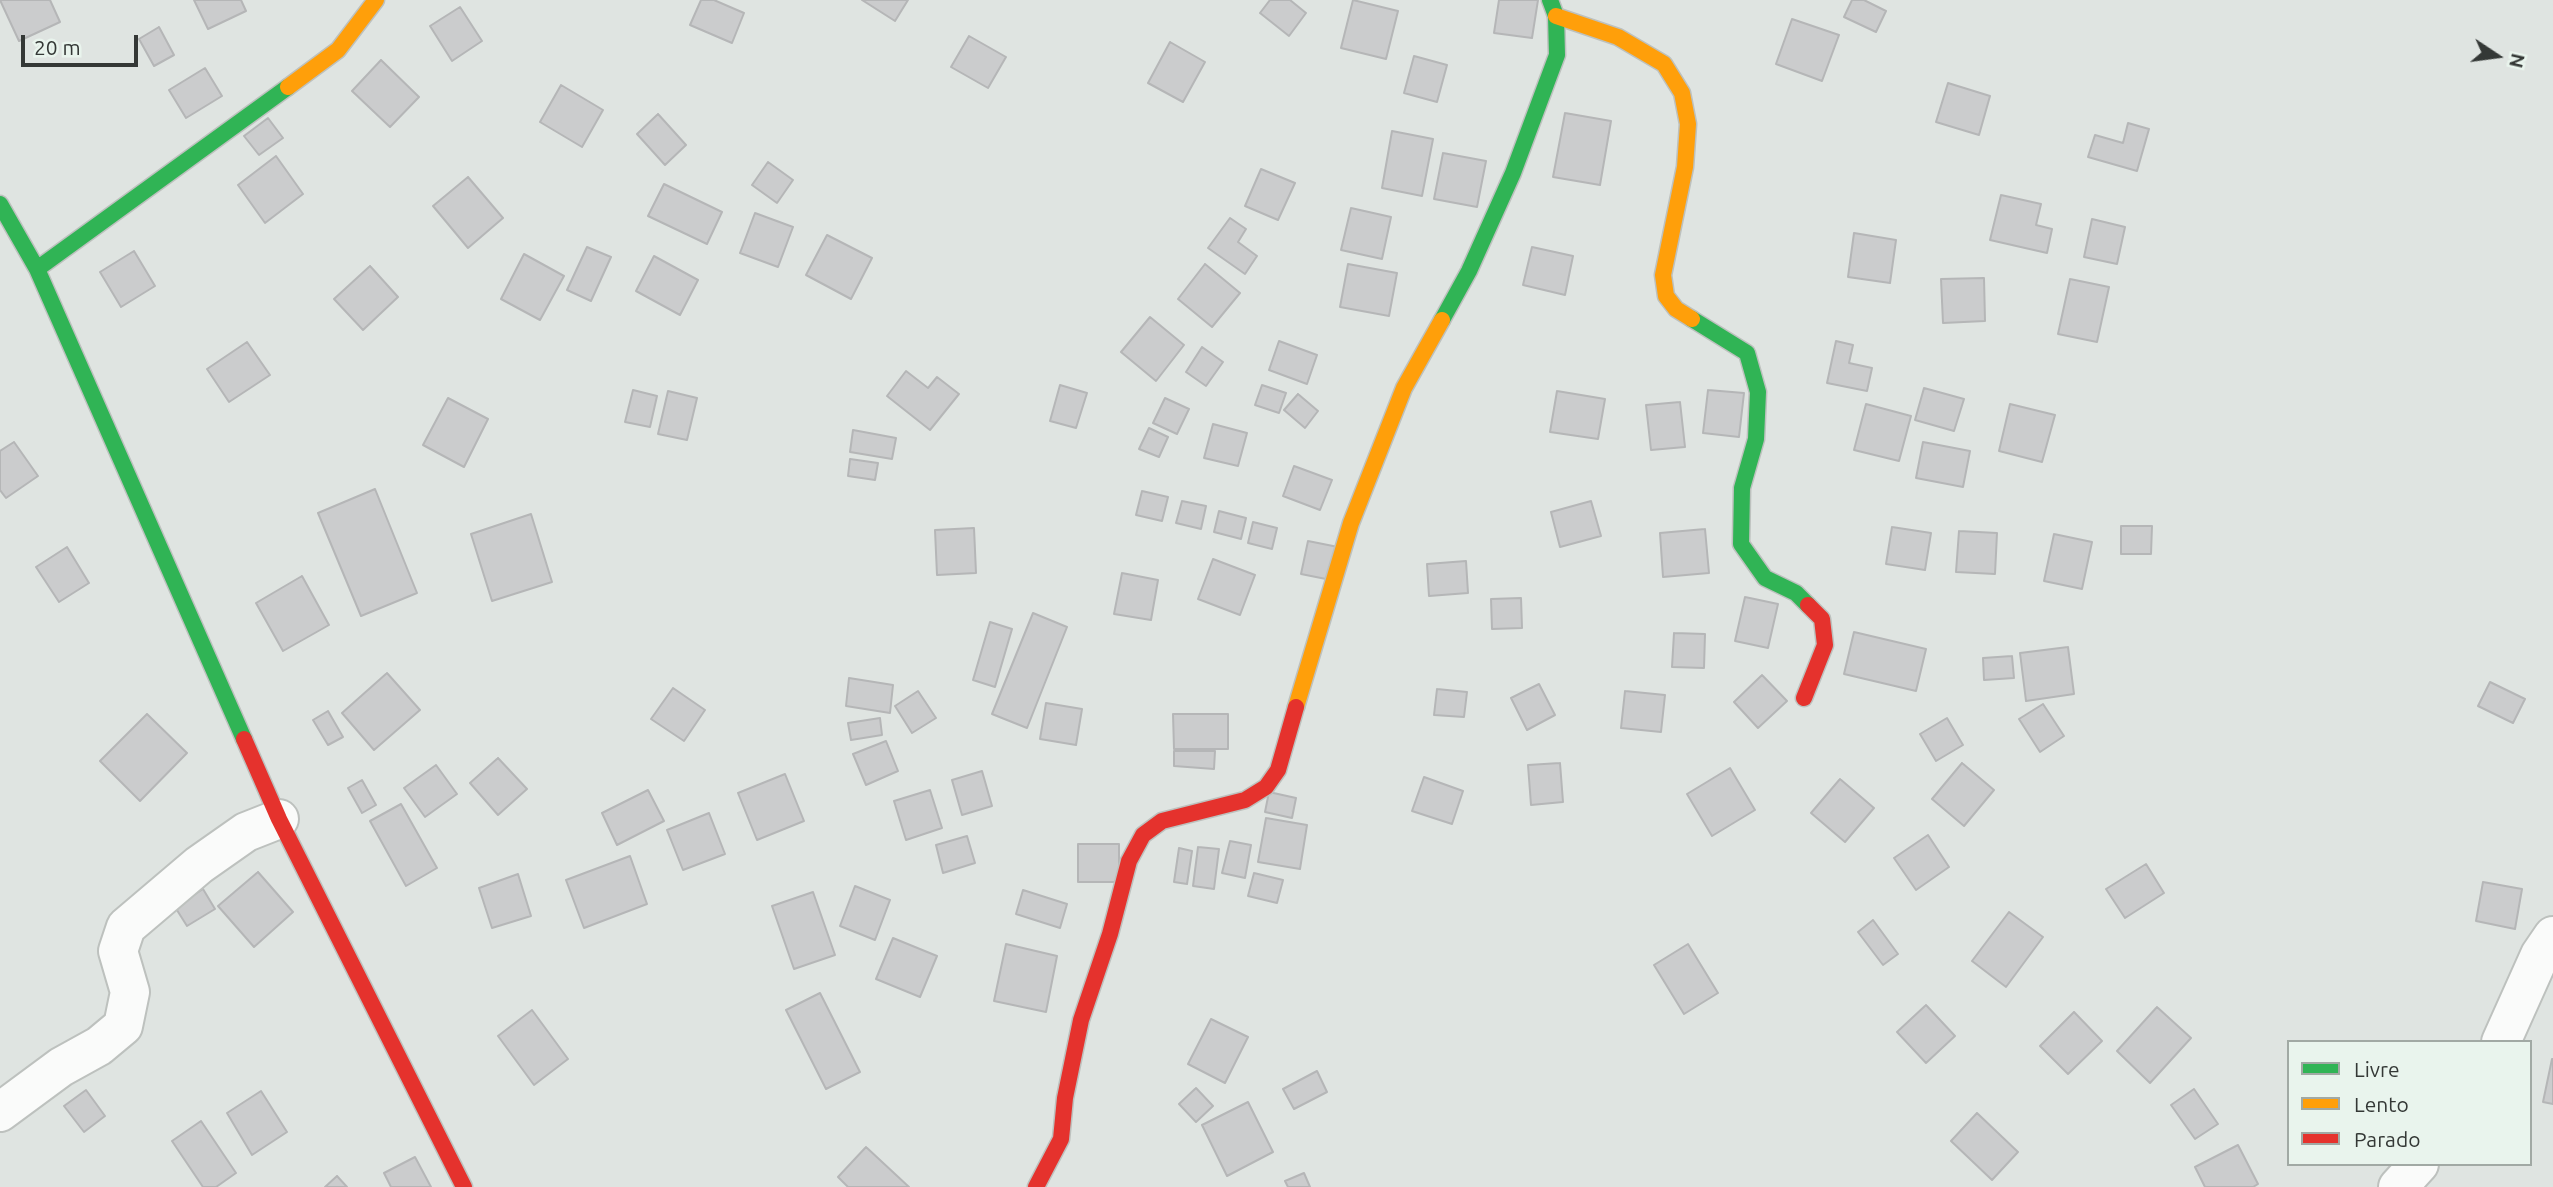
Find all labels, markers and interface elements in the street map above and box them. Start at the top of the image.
scale bar [24,21,142,65]
north arrow [2462,21,2532,91]
text: 20 m [34,35,81,59]
text: N [2505,51,2530,70]
legend [2287,1040,2532,1166]
text: Livre [2354,1057,2400,1081]
text: Lento [2354,1092,2409,1116]
text: Parado [2354,1127,2420,1151]

